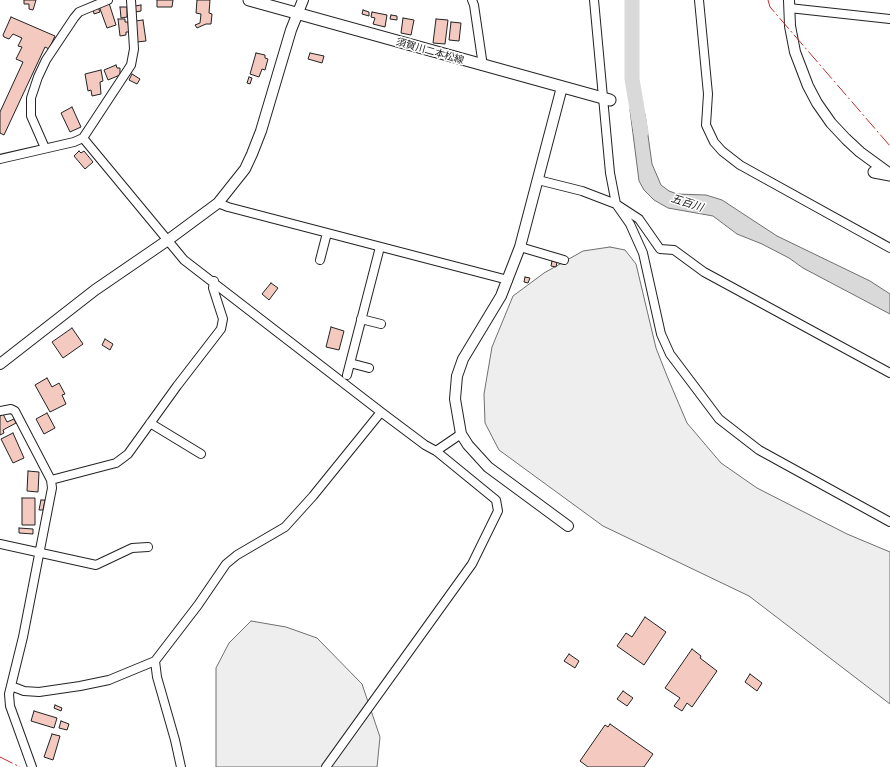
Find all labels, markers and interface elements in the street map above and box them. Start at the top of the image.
street label: 須賀川二本松線 [395,36,465,66]
water label: 五百川 [669,192,705,214]

